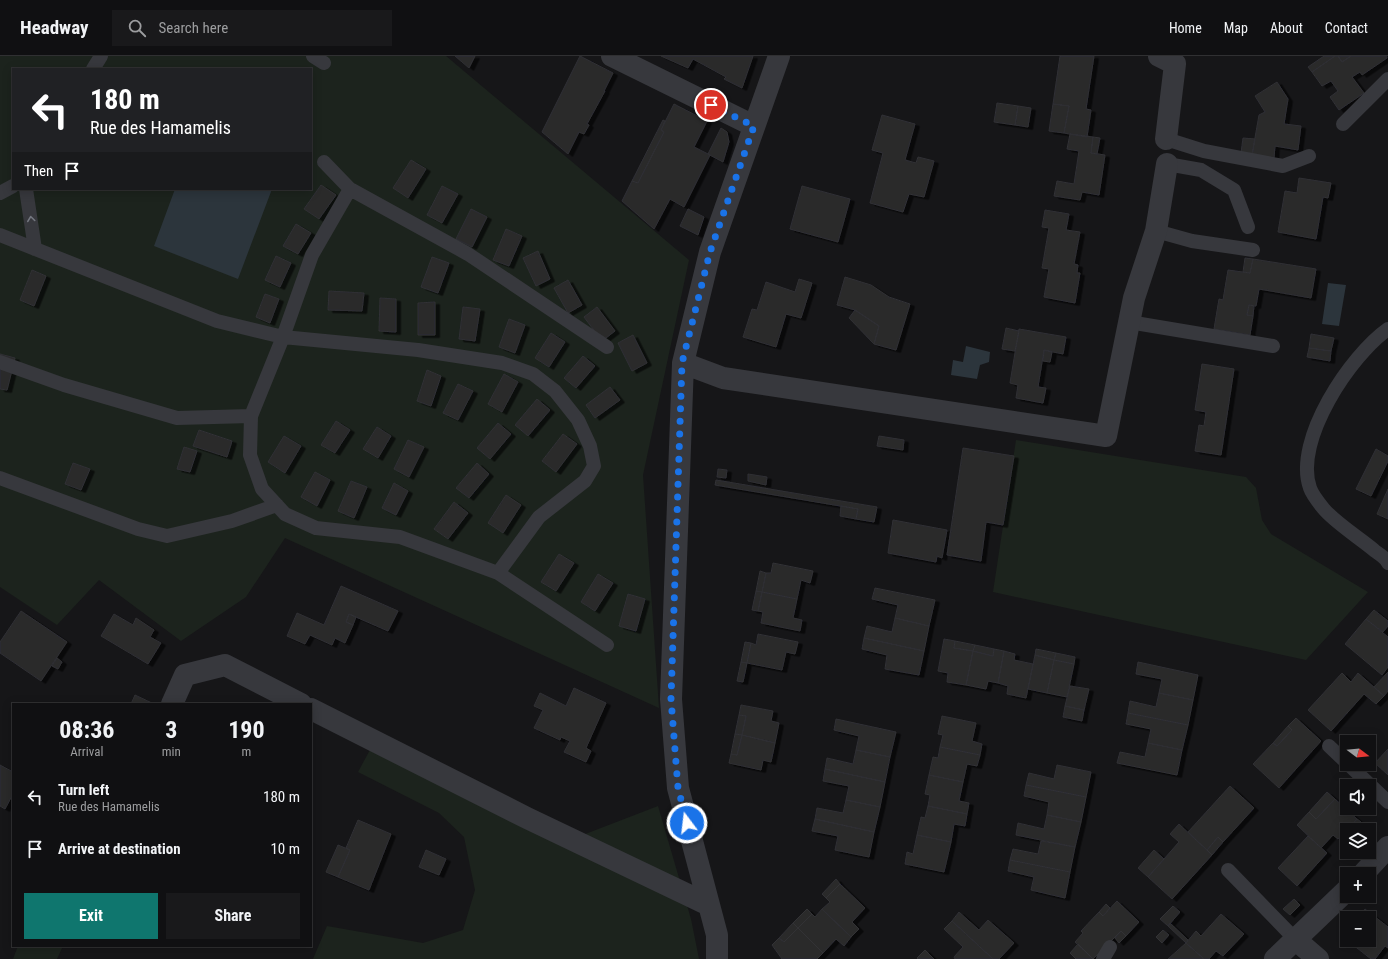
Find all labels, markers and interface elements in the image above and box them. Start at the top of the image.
search box [112,10,392,46]
text: Headway [20,16,88,39]
icon: search [126,17,148,39]
text: Search here [158,19,228,37]
text: Home [1169,20,1202,36]
text: Map [1224,20,1248,36]
text: About [1270,20,1303,36]
text: Contact [1325,20,1368,36]
text: 180 m [90,83,160,116]
icon: left [24,84,76,136]
pin [694,88,728,122]
icon: arrive [700,94,722,116]
text: Rue des Hamamelis [90,117,231,138]
icon: arrive [61,160,83,182]
text: Then [24,162,53,180]
one-way arrow [27,216,36,222]
text: 08:36 [59,716,114,744]
text: 3 [165,716,177,744]
text: 190 [228,716,265,744]
north arrow [1340,735,1376,771]
map controls [1340,735,1376,947]
text: Arrival [70,744,103,759]
text: min [162,744,181,759]
text: m [242,744,251,759]
button: sound [1340,779,1376,815]
text: Turn left [58,781,109,799]
icon: left [24,786,46,808]
text: 180 m [263,788,300,806]
text: Rue des Hamamelis [58,799,160,814]
position arrow [666,802,708,844]
button: layers [1340,823,1376,859]
icon: arrive [24,838,46,860]
text: Arrive at destination [58,840,181,858]
text: 10 m [270,840,300,858]
button: + [1340,867,1376,903]
button: Exit [24,893,158,939]
button: Share [166,893,300,939]
button: − [1340,911,1376,947]

